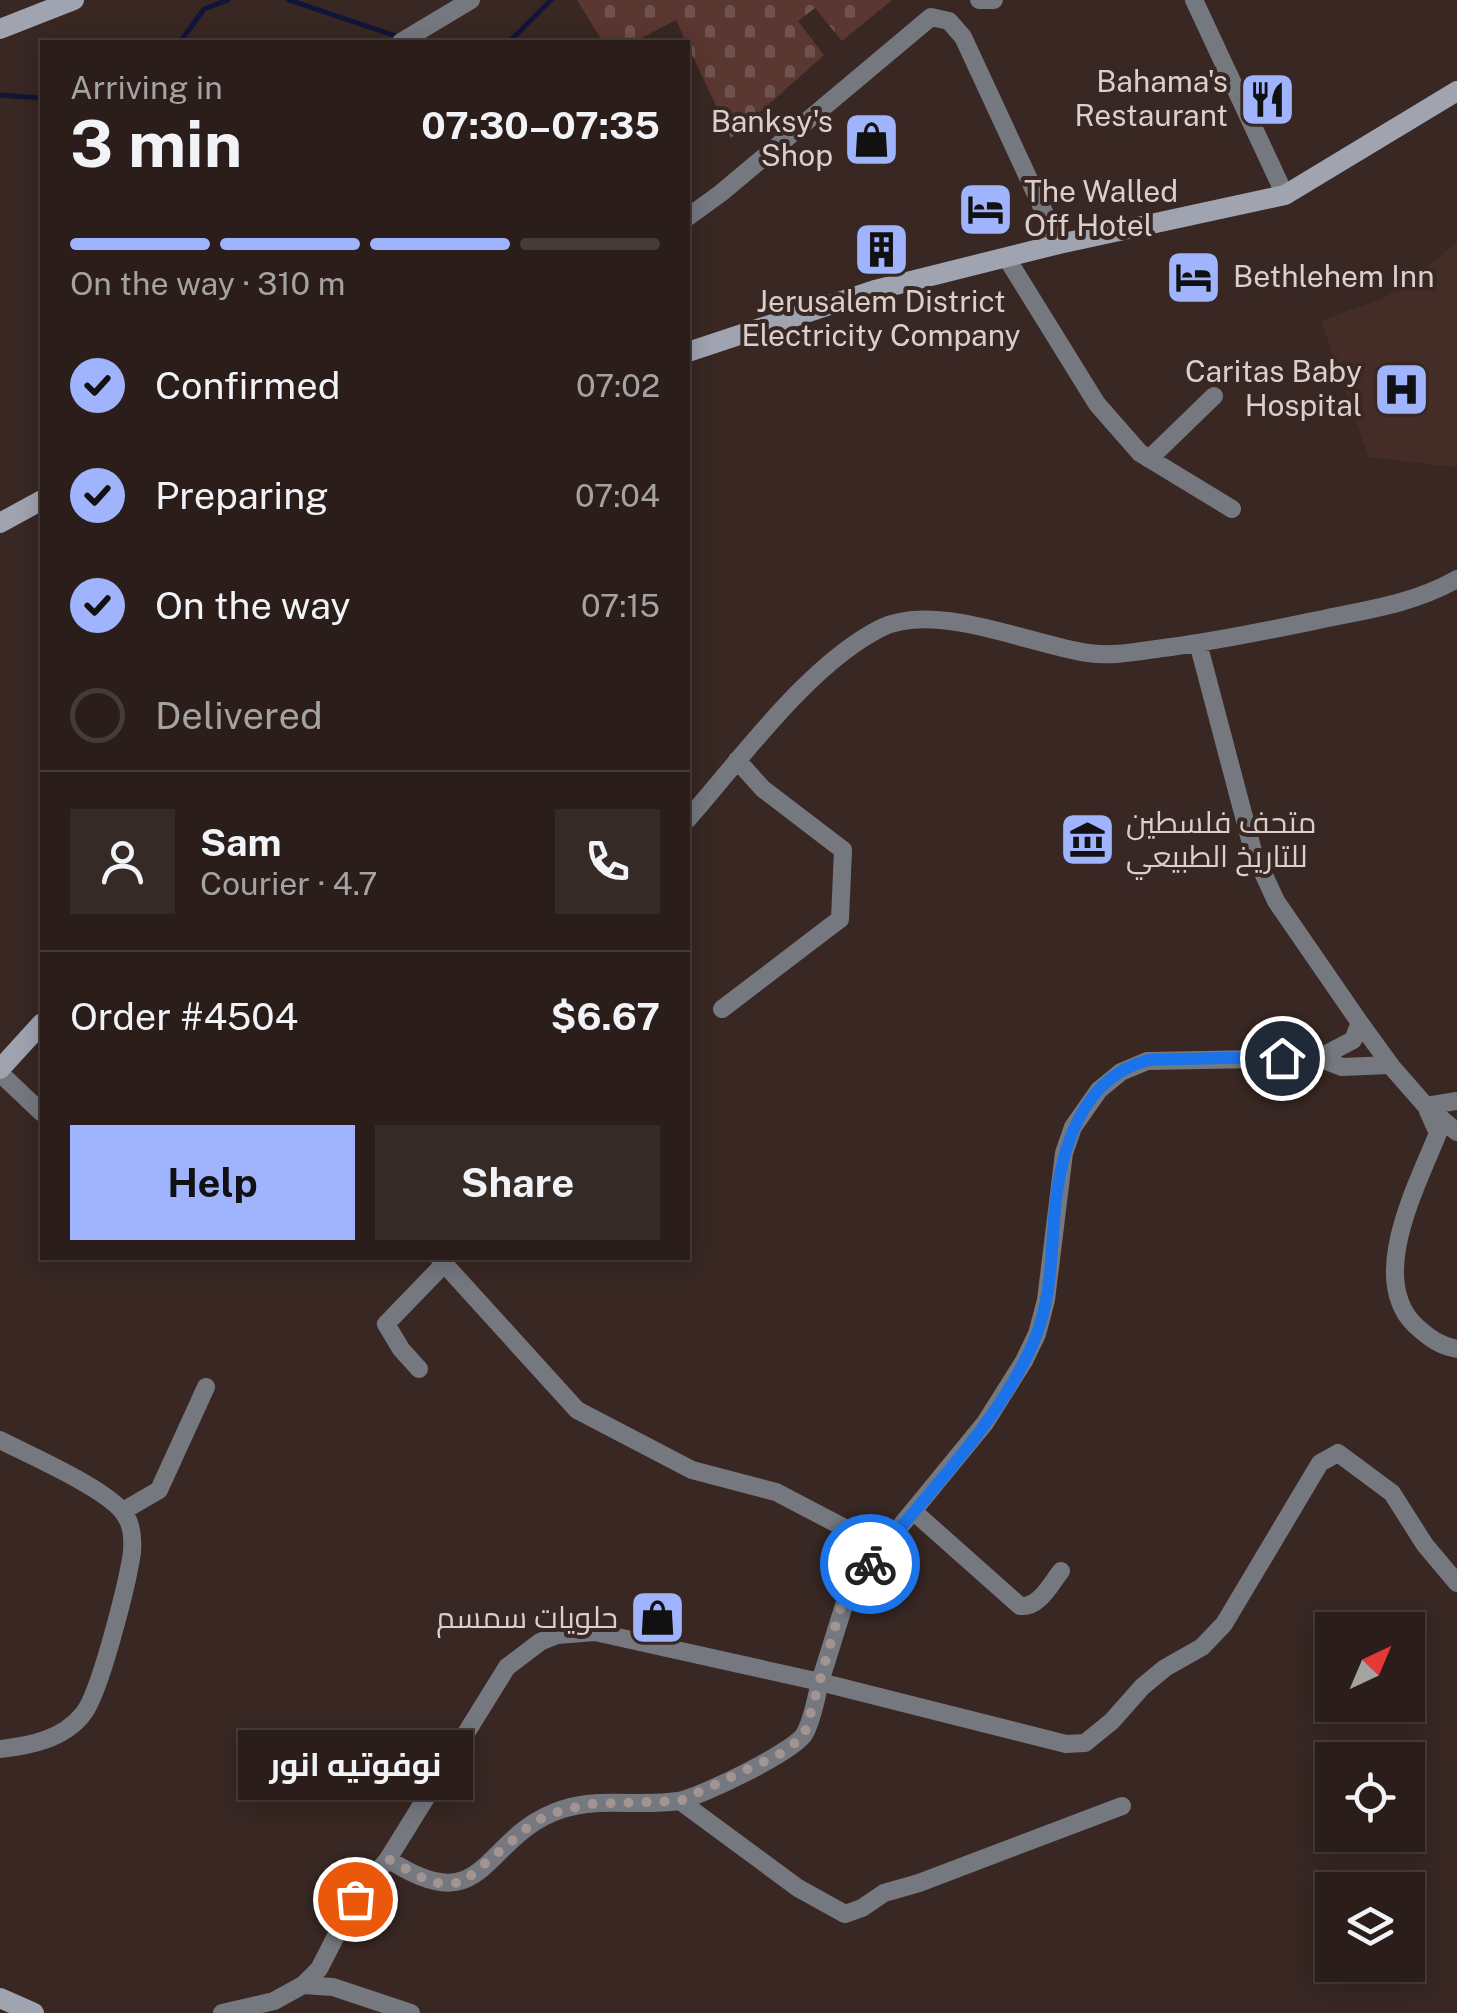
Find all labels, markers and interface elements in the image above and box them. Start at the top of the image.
place label: Bahama's Restaurant [1075,63,1228,133]
text: Arriving in [70,69,223,106]
restaurant icon: Bahama's Restaurant [1237,69,1297,129]
text: 07:30–07:35 [421,103,660,148]
place label: Banksy's Shop [711,103,833,173]
text: 3 min [70,105,242,182]
shop icon: Banksy's Shop [842,109,902,169]
place label: The Walled Off Hotel [1024,173,1178,243]
hotel icon: The Walled Off Hotel [955,179,1015,239]
building icon: Jerusalem District Electricity Company [851,219,911,279]
hotel icon: Bethlehem Inn [1164,247,1224,307]
place label: Bethlehem Inn [1233,258,1434,294]
text: On the way · 310 m [70,265,346,302]
place label: Jerusalem District Electricity Company [741,283,1021,353]
place label: Caritas Baby Hospital [1185,353,1362,423]
icon: check [70,358,125,413]
hospital icon: Caritas Baby Hospital [1371,359,1431,419]
text: Confirmed [155,363,340,408]
text: 07:02 [576,367,660,404]
icon: check [70,468,125,523]
text: Preparing [155,473,329,518]
text: 07:04 [575,477,660,514]
icon: check [70,578,125,633]
text: On the way [155,583,351,628]
text: 07:15 [581,587,660,624]
text: Delivered [155,693,323,738]
place label: متحف فلسطين للتاريخ الطبيعي [1126,804,1317,880]
button: person [70,809,175,914]
button: phone [555,809,660,914]
museum icon: متحف فلسطين للتاريخ الطبيعي [1057,810,1117,870]
text: Sam [200,820,282,865]
text: Courier · 4.7 [200,865,377,902]
text: Order #4504 [70,994,298,1039]
text: $6.67 [551,994,660,1039]
pin [1240,1016,1325,1101]
icon: home [1255,1031,1310,1086]
button: Help [70,1125,355,1240]
button: Share [375,1125,660,1240]
courier [820,1514,920,1614]
icon: bike [843,1537,898,1592]
shop icon: حلويات سمسم [627,1588,687,1648]
place label: حلويات سمسم [436,1599,618,1638]
north arrow [1315,1612,1425,1722]
map controls [1315,1612,1425,1982]
callout: نوفوتيه انور [238,1729,472,1799]
button: locate [1315,1742,1425,1852]
text: نوفوتيه انور [270,1746,441,1783]
pin [313,1857,398,1942]
icon: bag [328,1872,383,1927]
button: layers [1315,1872,1425,1982]

